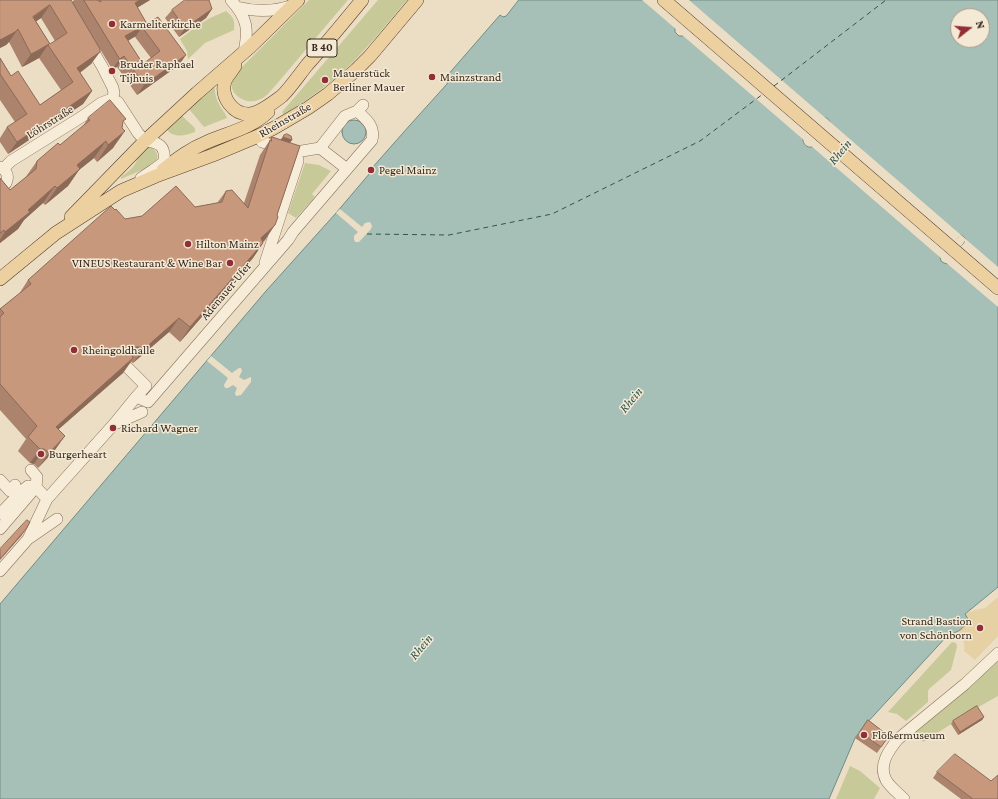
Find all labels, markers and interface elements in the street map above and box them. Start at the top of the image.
north arrow [950,8,990,48]
place label: Karmeliterkirche [120,17,201,31]
marker: Karmeliterkirche [107,19,117,29]
text: N [974,19,987,30]
road number: B 40 [307,39,337,57]
place label: Bruder Raphael Tijhuis [120,57,194,85]
marker: Bruder Raphael Tijhuis [107,66,117,76]
place label: Mauerstück Berliner Mauer [333,66,405,94]
place label: Mainzstrand [440,70,501,84]
marker: Mainzstrand [427,72,437,82]
marker: Mauerstück Berliner Mauer [320,75,330,85]
street label: Rheinstraße [256,99,314,141]
street label: Löhrstraße [24,102,76,142]
water label: Rhein [825,136,855,168]
place label: Pegel Mainz [379,163,437,177]
marker: Pegel Mainz [366,165,376,175]
place label: Hilton Mainz [196,237,259,251]
marker: Hilton Mainz [183,239,193,249]
place label: VINEUS Restaurant & Wine Bar [72,256,222,270]
marker: VINEUS Restaurant & Wine Bar [225,258,235,268]
street label: Adenauer-Ufer [198,259,254,323]
place label: Rheingoldhalle [82,343,155,357]
marker: Rheingoldhalle [69,345,79,355]
water label: Rhein [616,384,646,416]
place label: Richard Wagner [121,421,198,435]
marker: Richard Wagner [108,423,118,433]
place label: Burgerheart [49,447,107,461]
marker: Burgerheart [36,449,46,459]
place label: Strand Bastion von Schönborn [900,614,972,642]
marker: Strand Bastion von Schönborn [975,623,985,633]
water label: Rhein [406,631,436,663]
place label: Flößermuseum [872,728,945,742]
marker: Flößermuseum [859,730,869,740]

